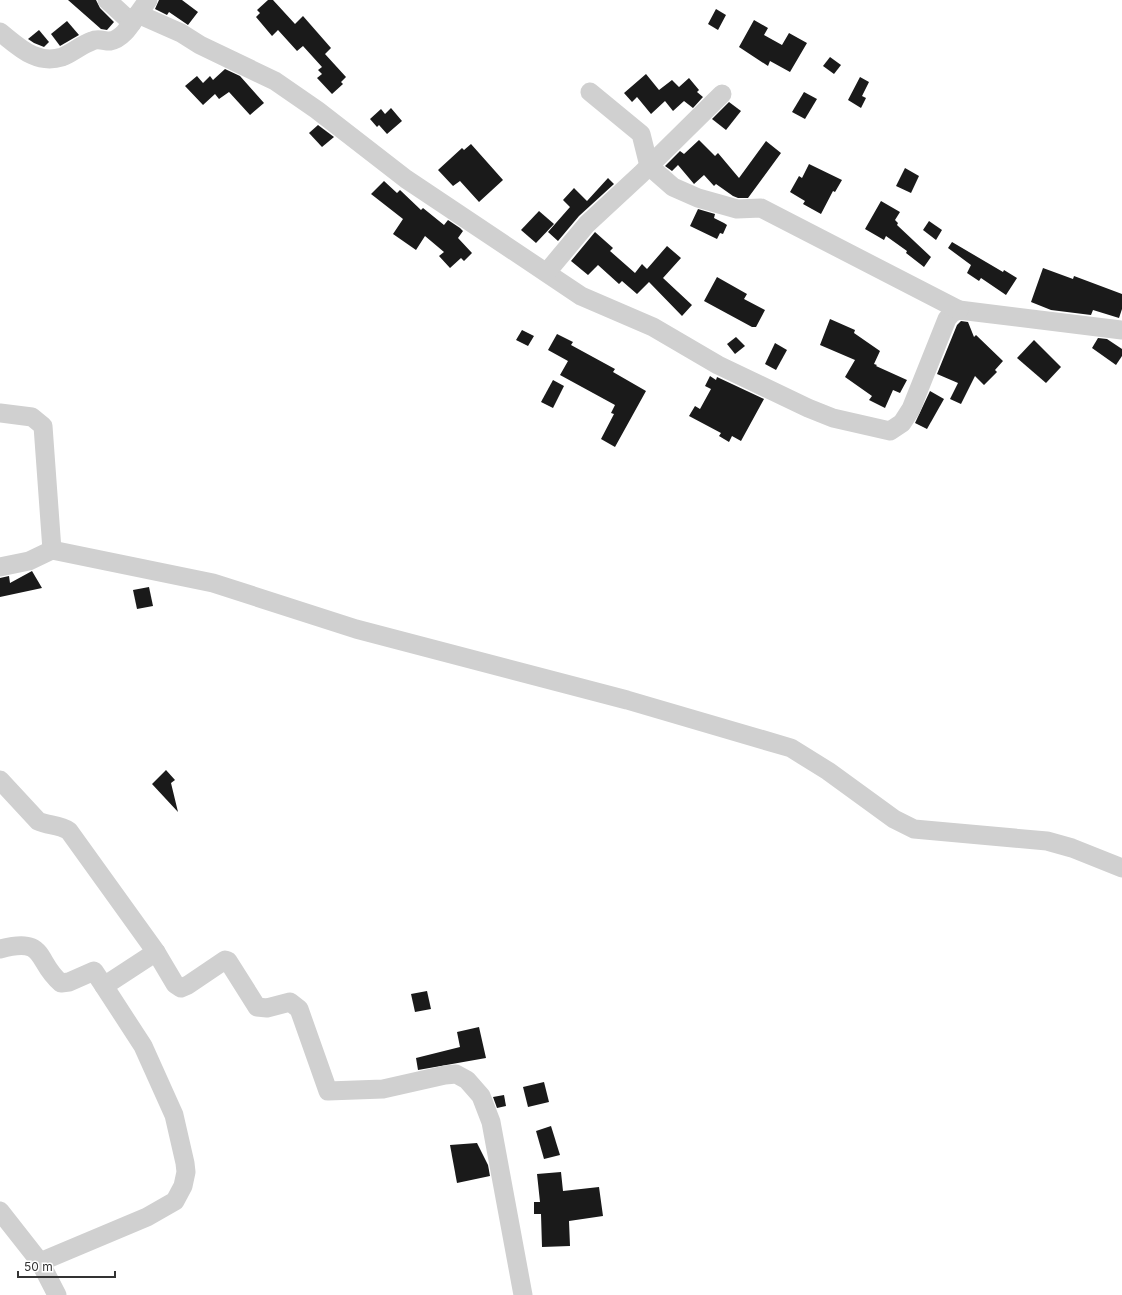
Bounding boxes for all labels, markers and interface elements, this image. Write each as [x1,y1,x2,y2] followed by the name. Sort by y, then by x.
[18,1253,115,1279] scale bar
[24,1259,53,1274] text: 50 m

